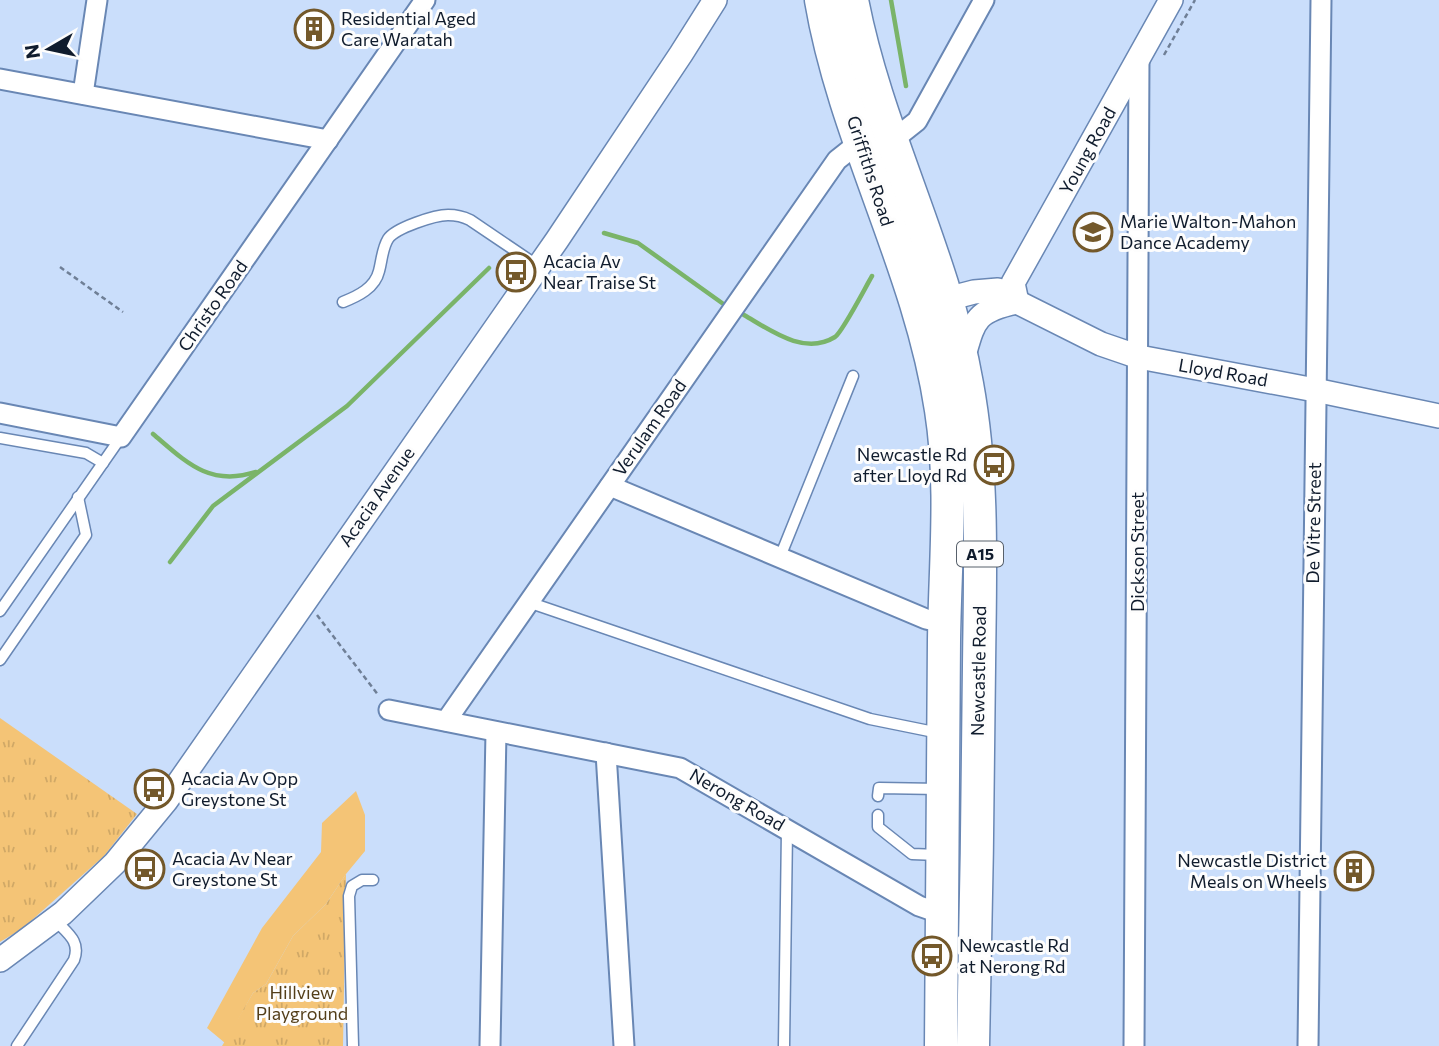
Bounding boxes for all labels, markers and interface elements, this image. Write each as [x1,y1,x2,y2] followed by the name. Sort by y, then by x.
[341,7,476,50] place label: Residential Aged Care Waratah
[293,8,335,50] building icon: Residential Aged Care Waratah
[14,14,84,84] north arrow
[19,43,44,61] text: N
[1054,103,1120,198] street label: Young Road
[843,113,899,229] street label: Griffiths Road
[1120,210,1296,253] place label: Marie Walton-Mahon Dance Academy
[1072,211,1114,253] school or university icon: Marie Walton-Mahon Dance Academy
[543,250,656,293] place label: Acacia Av Near Traise St
[495,251,537,293] bus stop icon: Acacia Av Near Traise St
[173,256,252,355] street label: Christo Road
[1177,353,1270,391] street label: Lloyd Road
[608,375,691,480] street label: Verulam Road
[334,442,419,551] street label: Acacia Avenue
[853,443,967,486] place label: Newcastle Rd after Lloyd Rd
[973,444,1015,486] bus stop icon: Newcastle Rd after Lloyd Rd
[1301,462,1325,584] street label: De Vitre Street
[1126,492,1148,612] street label: Dickson Street
[957,541,1003,566] road number: A15
[966,606,990,736] street label: Newcastle Road
[686,763,789,835] street label: Nerong Road
[181,767,298,810] place label: Acacia Av Opp Greystone St
[133,768,175,810] bus stop icon: Acacia Av Opp Greystone St
[172,847,293,890] place label: Acacia Av Near Greystone St
[124,848,166,890] bus stop icon: Acacia Av Near Greystone St
[1177,849,1327,892] place label: Newcastle District Meals on Wheels
[1333,850,1375,892] building icon: Newcastle District Meals on Wheels
[959,934,1069,977] place label: Newcastle Rd at Nerong Rd
[911,935,953,977] bus stop icon: Newcastle Rd at Nerong Rd
[256,981,348,1024] park label: Hillview Playground

